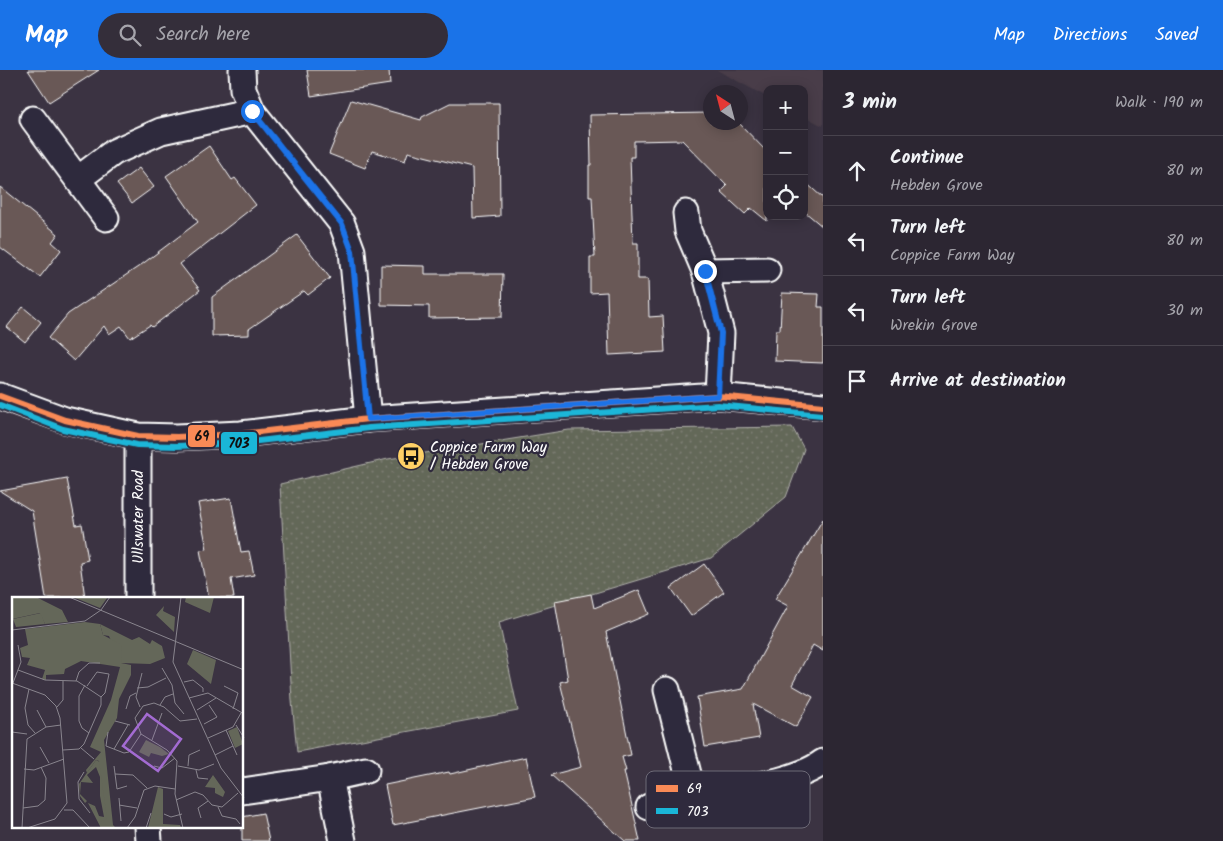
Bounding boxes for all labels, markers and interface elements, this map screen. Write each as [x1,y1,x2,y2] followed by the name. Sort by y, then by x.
[98,13,448,58] search box
[25,16,68,55] text: Map
[156,20,250,50] text: Search here
[116,21,144,49] icon: search
[993,21,1025,50] text: Map
[1053,21,1127,50] text: Directions
[1155,21,1198,50] text: Saved
[703,85,748,130] north arrow
[763,85,808,220] map controls
[763,85,808,130] button: +
[843,86,897,119] text: 3 min
[1115,90,1203,115] text: Walk · 190 m
[241,100,264,123] route start
[763,130,808,175] button: −
[890,143,963,173] text: Continue
[843,157,871,185] icon: ahead
[1166,158,1203,183] text: 80 m
[890,173,983,198] text: Hebden Grove
[763,175,808,220] button: locate
[890,213,965,243] text: Turn left
[843,227,871,255] icon: left
[1166,228,1203,253] text: 80 m
[890,243,1015,268] text: Coppice Farm Way
[694,260,717,283] route end
[890,283,965,313] text: Turn left
[843,297,871,325] icon: left
[1167,298,1203,323] text: 30 m
[890,313,978,338] text: Wrekin Grove
[890,366,1066,396] text: Arrive at destination
[843,367,871,395] icon: arrive
[187,424,216,448] line badge: 69
[195,426,209,448] text: 69
[220,431,258,455] line badge: 703
[228,433,250,455] text: 703
[430,436,548,477] place label: Coppice Farm Way / Hebden Grove
[396,441,426,471] bus stop icon: Coppice Farm Way / Hebden Grove
[127,470,151,564] street label: Ullswater Road
[12,597,244,828] inset map
[646,771,810,828] legend
[687,778,702,800] text: 69
[687,801,708,823] text: 703

